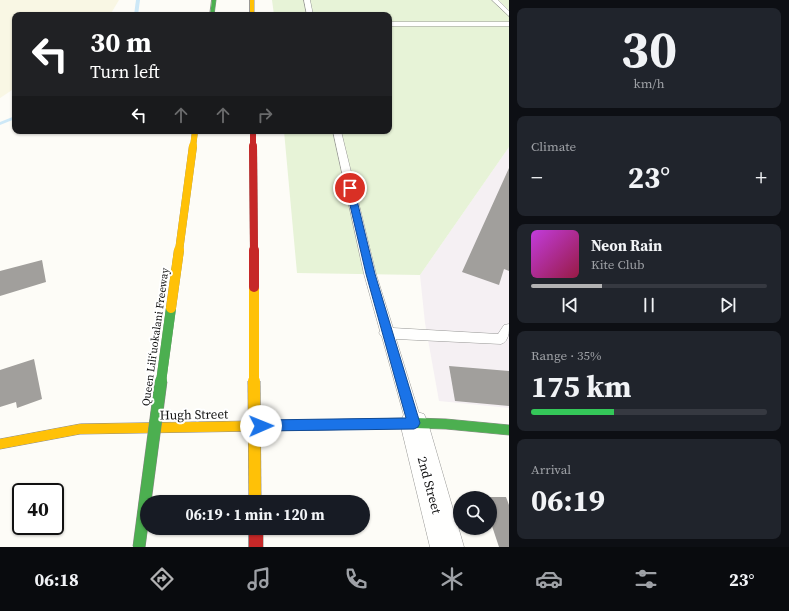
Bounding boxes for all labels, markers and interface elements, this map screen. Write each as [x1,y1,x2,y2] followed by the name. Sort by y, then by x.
[621,13,677,84] text: 30
[90,23,152,61] text: 30 m
[24,28,76,80] icon: left
[90,59,160,84] text: Turn left
[634,75,664,92] text: km/h
[128,104,150,126] icon: left
[170,104,192,126] icon: ahead
[212,104,234,126] icon: ahead
[254,104,276,126] icon: right
[531,138,576,155] text: Climate
[628,157,670,198] text: 23°
[531,162,543,192] text: −
[755,162,767,192] text: +
[333,171,367,205] pin
[339,177,361,199] icon: arrive
[591,235,662,256] text: Neon Rain
[591,256,644,273] text: Kite Club
[138,267,173,407] street label: Queen Liliʻuokalani Freeway
[559,294,581,316] icon: previous
[638,294,660,316] icon: pause
[717,294,739,316] icon: next
[531,347,602,364] text: Range · 35%
[531,366,631,407] text: 175 km
[160,405,229,424] street label: Hugh Street
[240,405,282,447] position arrow
[414,455,445,516] street label: 2nd Street
[531,461,571,478] text: Arrival
[531,480,605,521] text: 06:19
[12,483,64,535] speed limit sign: 40
[453,491,497,535] map controls
[453,491,497,535] button: search
[186,504,325,525] text: 06:19 · 1 min · 120 m
[148,565,176,593] icon: directions
[245,565,273,593] icon: music
[342,565,370,593] icon: phone
[438,565,466,593] icon: climate
[535,565,563,593] icon: car
[632,565,660,593] icon: filters
[34,567,79,592] text: 06:18
[729,567,755,592] text: 23°

